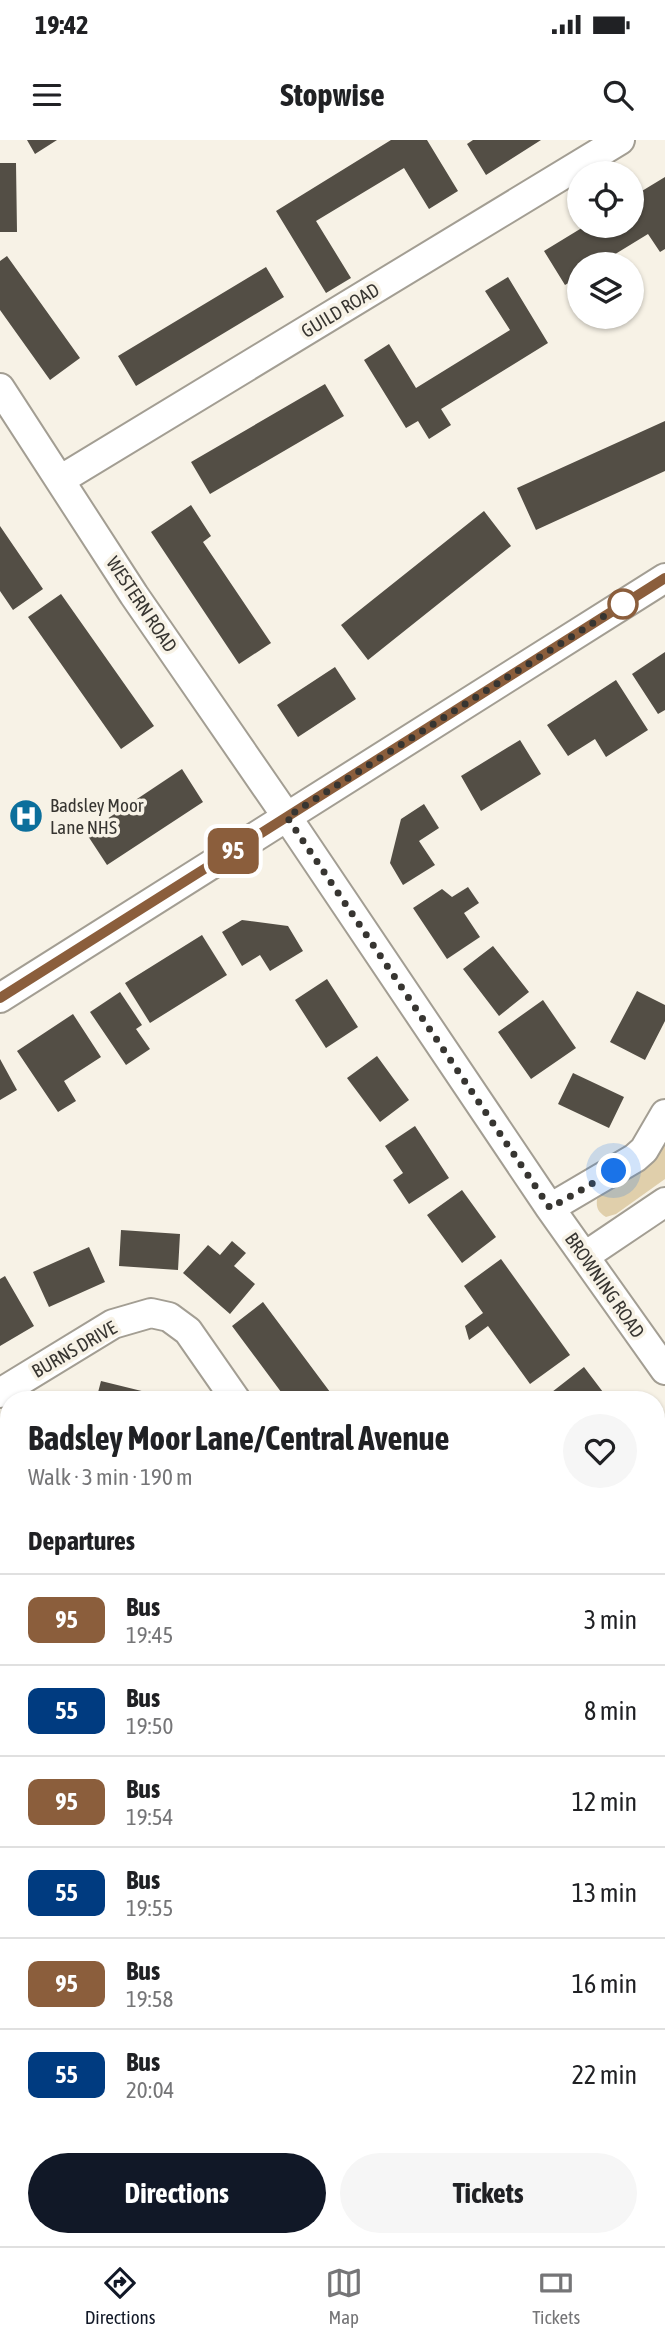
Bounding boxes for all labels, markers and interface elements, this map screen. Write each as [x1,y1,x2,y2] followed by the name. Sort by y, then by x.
[35,10,89,40] text: 19:42
[28,76,66,114] icon: menu
[280,76,385,113] text: Stopwise
[599,76,637,114] icon: search
[567,161,644,329] map controls
[567,161,644,238] button: locate
[567,252,644,329] button: layers
[297,278,383,342] street label: GUILD ROAD
[102,552,182,656] street label: WESTERN ROAD
[608,589,638,619] unlabelled marker
[50,794,144,838] place label: Badsley Moor Lane NHS
[7,797,45,835] hospital icon: Badsley Moor Lane NHS
[202,828,264,874] line badge: 95
[222,837,244,864] text: 95
[596,1153,631,1188] your location
[561,1228,649,1342] street label: BROWNING ROAD
[28,1316,120,1382] street label: BURNS DRIVE
[563,1414,637,1488] button: heart
[28,1419,449,1457] text: Badsley Moor Lane/Central Avenue
[28,1464,192,1490] text: Walk · 3 min · 190 m
[28,1526,135,1556] text: Departures
[126,1592,160,1622] text: Bus
[584,1605,637,1635] text: 3 min
[55,1606,78,1633] text: 95
[126,1622,173,1648] text: 19:45
[126,1683,160,1713] text: Bus
[584,1696,637,1726] text: 8 min
[55,1697,78,1724] text: 55
[126,1713,173,1739] text: 19:50
[126,1774,160,1804] text: Bus
[572,1787,637,1817] text: 12 min
[55,1788,78,1815] text: 95
[126,1804,173,1830] text: 19:54
[126,1865,160,1895] text: Bus
[572,1878,637,1908] text: 13 min
[55,1879,78,1906] text: 55
[126,1895,173,1921] text: 19:55
[126,1956,160,1986] text: Bus
[572,1969,637,1999] text: 16 min
[55,1970,78,1997] text: 95
[126,1986,173,2012] text: 19:58
[126,2047,160,2077] text: Bus
[572,2060,637,2090] text: 22 min
[55,2061,78,2088] text: 55
[126,2077,174,2103] text: 20:04
[28,2153,326,2233] button: Directions
[340,2153,637,2233] button: Tickets
[85,2264,156,2328] tab: Directions
[325,2264,363,2328] tab: Map
[532,2264,580,2328] tab: Tickets

